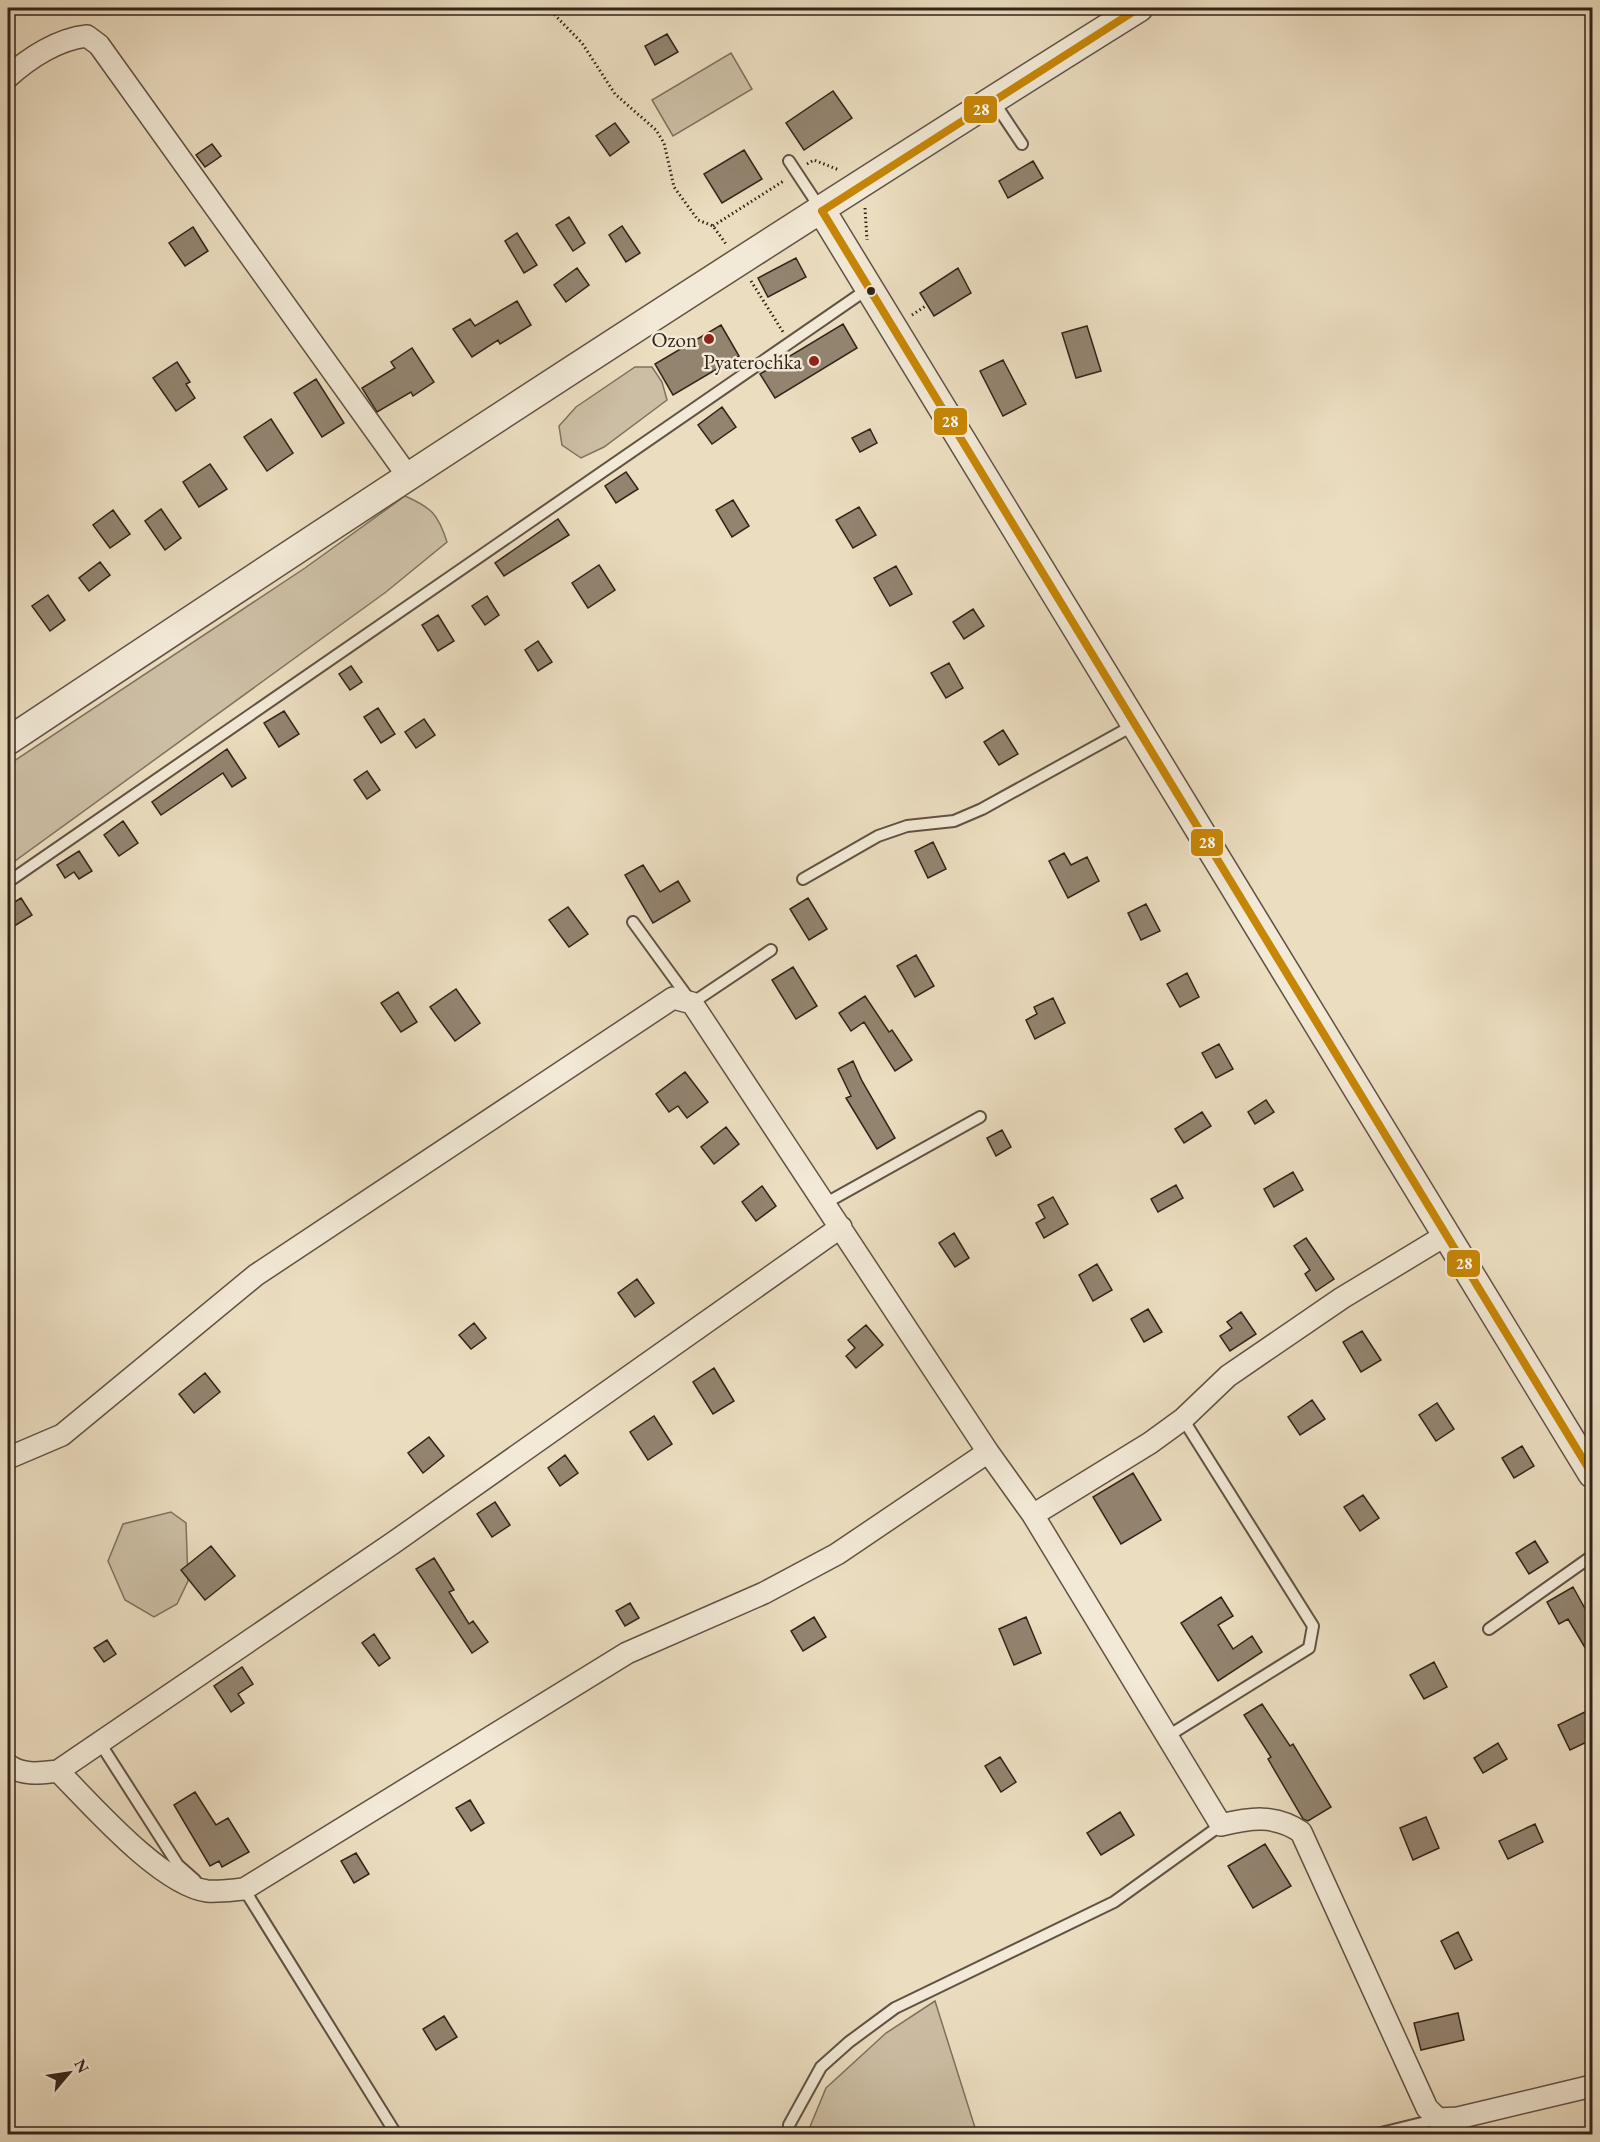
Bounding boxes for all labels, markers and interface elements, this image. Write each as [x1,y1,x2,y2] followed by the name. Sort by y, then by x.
[963,95,998,124] line badge: 28
[973,99,989,120] text: 28
[865,285,877,297] unlabelled marker
[652,326,697,353] place label: Ozon
[702,332,716,346] marker: Ozon
[703,348,803,375] place label: Pyaterochka
[807,354,821,368] marker: Pyaterochka
[933,407,968,436] line badge: 28
[942,411,958,432] text: 28
[1190,828,1224,857] line badge: 28
[1199,832,1215,853] text: 28
[1446,1249,1481,1278] line badge: 28
[1456,1253,1472,1274] text: 28
[39,2043,99,2103] north arrow
[69,2055,94,2077] text: N

